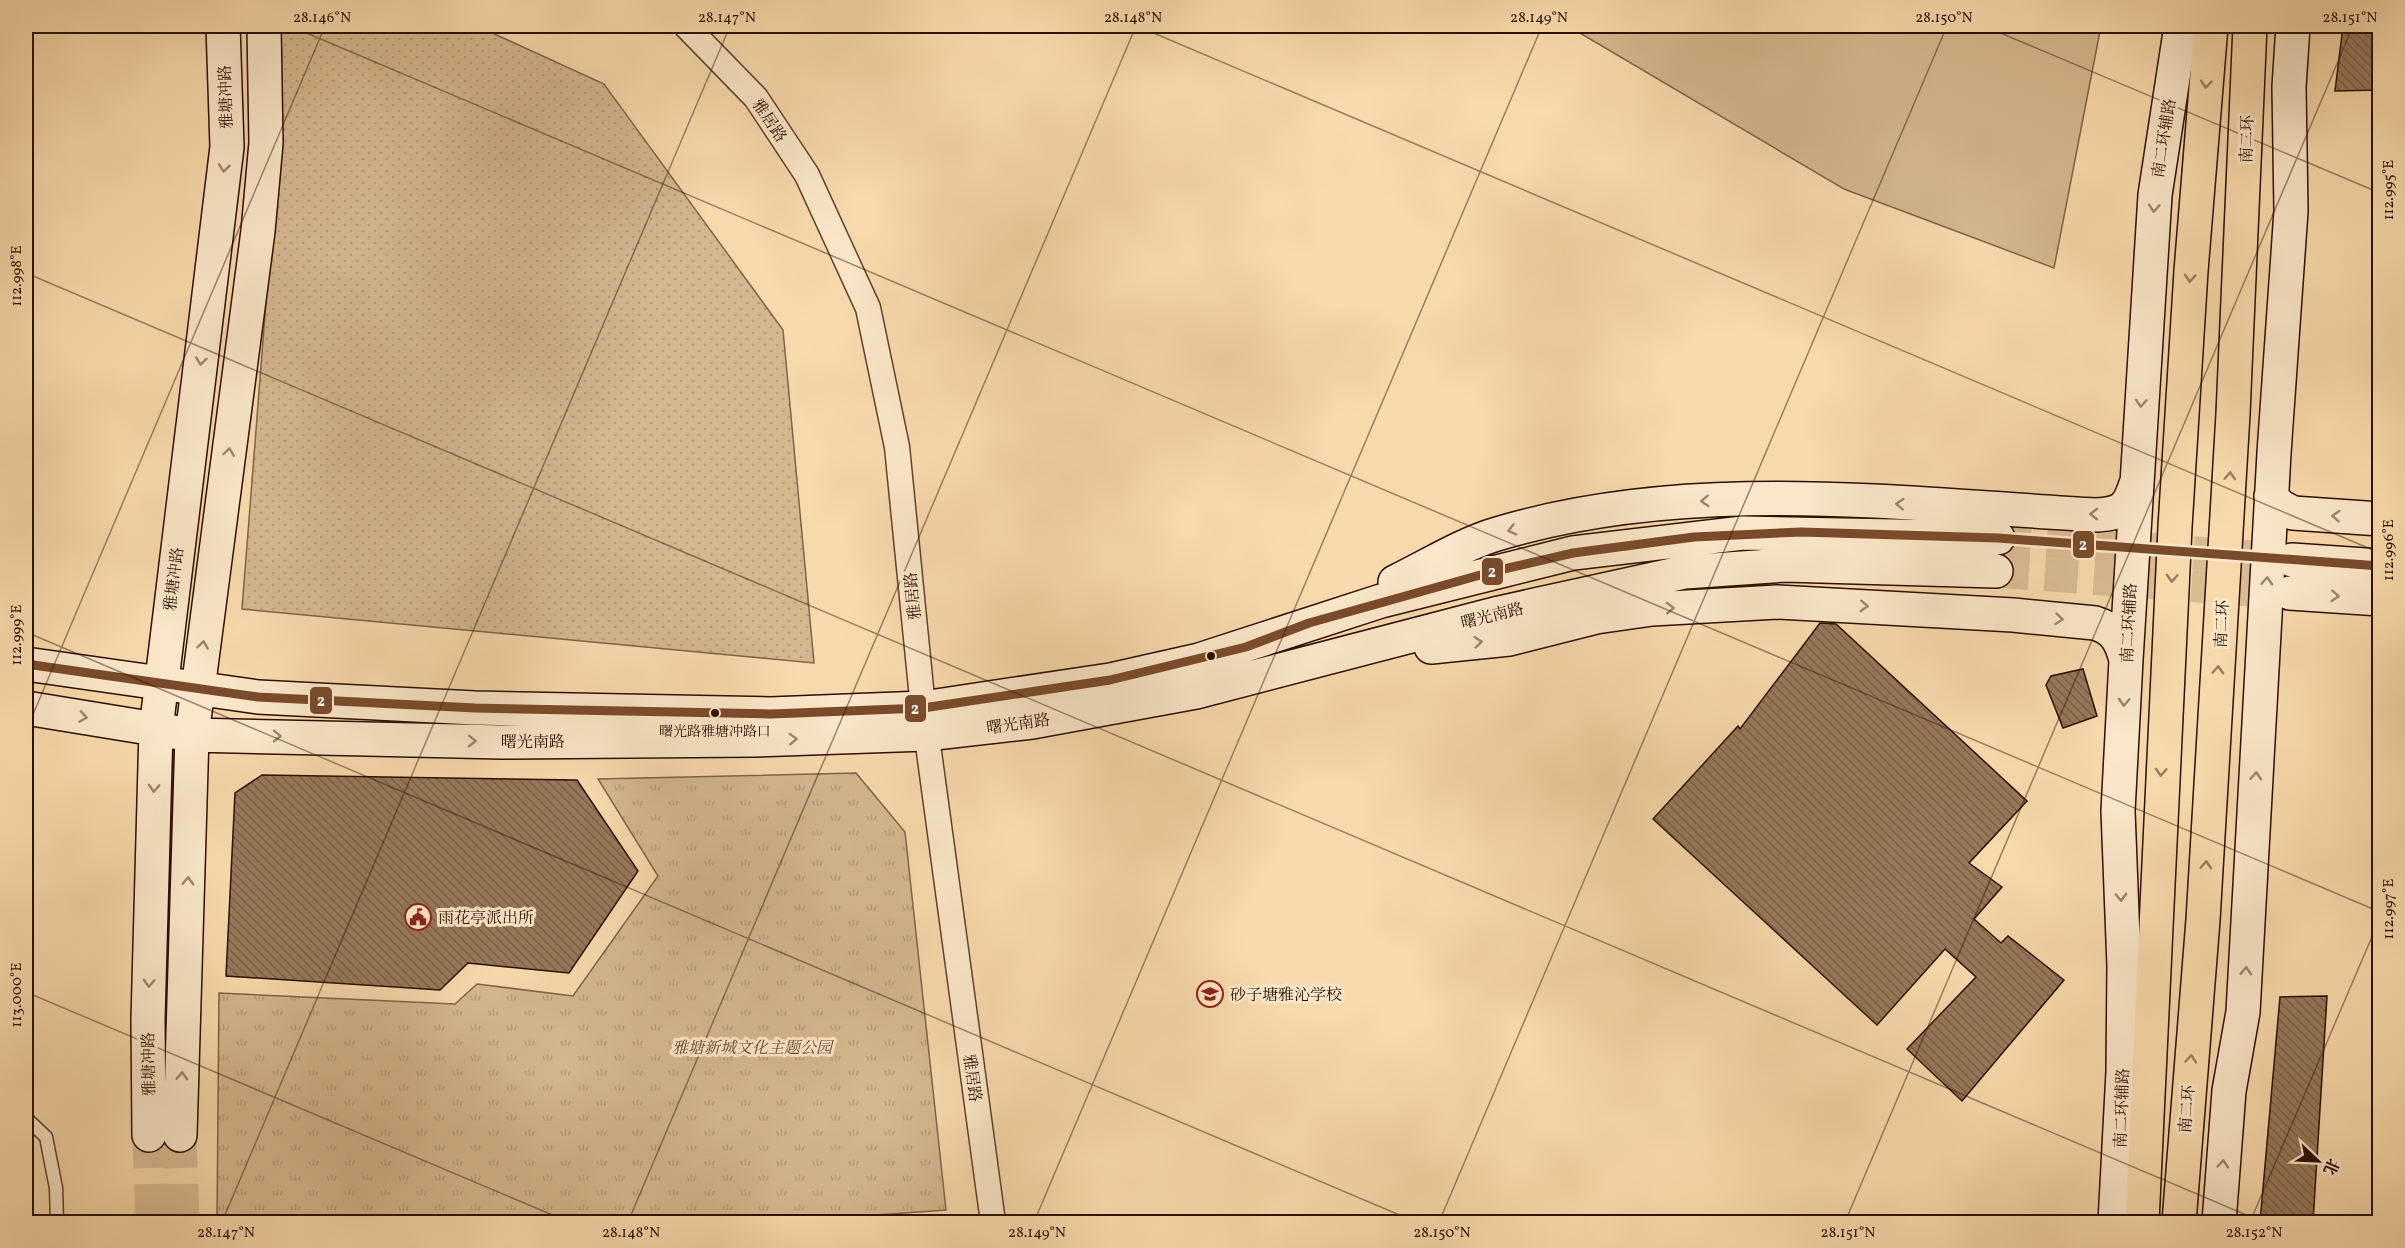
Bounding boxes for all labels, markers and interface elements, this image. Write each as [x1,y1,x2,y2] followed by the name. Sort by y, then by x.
[293,8,351,29] text: 28.146°N
[698,8,756,29] text: 28.147°N
[1104,8,1162,29] text: 28.148°N
[1510,8,1568,29] text: 28.149°N
[1915,8,1973,29] text: 28.150°N
[2323,8,2377,29] text: 28.151°N
[215,65,239,129] street label: 雅塘冲路
[2200,79,2213,88] one-way arrow
[746,95,791,147] street label: 雅居路
[2148,97,2182,180] street label: 南二环辅路
[2236,115,2260,163] street label: 南二环
[2379,160,2400,220] text: 112.995°E
[219,163,231,172] one-way arrow
[2148,204,2161,213] one-way arrow
[7,245,28,307] text: 112.998°E
[2184,274,2197,283] one-way arrow
[195,357,207,366] one-way arrow
[2135,398,2148,407] one-way arrow
[222,447,235,456] one-way arrow
[2223,471,2236,480] one-way arrow
[1700,495,1709,508] one-way arrow
[1895,498,1904,511] one-way arrow
[2090,508,2099,520] one-way arrow
[2332,510,2341,523] one-way arrow
[2379,519,2400,581] text: 112.996°E
[1507,522,1517,535] one-way arrow
[2072,530,2095,559] line badge: 2
[2079,535,2087,557] text: 2
[160,546,190,612] street label: 雅塘冲路
[1481,557,1504,586] line badge: 2
[1488,562,1496,584] text: 2
[901,571,927,621] street label: 雅居路
[2165,573,2178,582] one-way arrow
[2260,577,2273,586] one-way arrow
[2117,583,2143,664] street label: 南二环辅路
[2330,589,2339,602] one-way arrow
[1459,599,1526,635] street label: 曙光南路
[1860,600,1869,613] one-way arrow
[2211,600,2235,649] street label: 南二环
[1665,601,1674,614] one-way arrow
[7,604,28,666] text: 112.999°E
[2055,612,2064,625] one-way arrow
[1474,636,1483,649] one-way arrow
[197,641,209,650] one-way arrow
[1205,650,1217,662] unlabelled marker
[2211,666,2224,675] one-way arrow
[309,686,333,715] line badge: 2
[317,691,325,713] text: 2
[904,694,927,723] line badge: 2
[2117,698,2130,707] one-way arrow
[911,699,919,721] text: 2
[709,707,721,719] marker: 曙光路雅塘冲路口
[985,710,1052,740] street label: 曙光南路
[79,711,88,723] one-way arrow
[659,723,771,742] place label: 曙光路雅塘冲路口
[272,730,281,743] one-way arrow
[501,732,565,754] street label: 曙光南路
[788,733,797,745] one-way arrow
[467,735,476,747] one-way arrow
[2155,768,2168,777] one-way arrow
[2249,771,2262,781] one-way arrow
[148,783,160,792] one-way arrow
[2200,861,2213,870] one-way arrow
[181,877,194,886] one-way arrow
[2379,879,2400,939] text: 112.997°E
[2115,892,2128,901] one-way arrow
[403,902,433,932] public building icon: 雨花亭派出所
[438,908,534,930] place label: 雨花亭派出所
[7,963,28,1027] text: 113.000°E
[2239,966,2252,975] one-way arrow
[142,978,155,987] one-way arrow
[1195,979,1225,1009] school or university icon: 砂子塘雅沁学校
[1230,985,1342,1007] place label: 砂子塘雅沁学校
[138,1032,162,1096] street label: 雅塘冲路
[672,1038,835,1060] park label: 雅塘新城文化主题公园
[957,1053,985,1104] street label: 雅居路
[2184,1055,2197,1064] one-way arrow
[2111,1068,2135,1148] street label: 南二环辅路
[176,1072,188,1081] one-way arrow
[2175,1084,2201,1134] street label: 南二环
[2288,1131,2348,1191] north arrow
[2317,1154,2343,1178] text: 北
[2216,1160,2229,1169] one-way arrow
[197,1223,255,1244] text: 28.147°N
[602,1223,660,1244] text: 28.148°N
[1008,1223,1066,1244] text: 28.149°N
[1413,1223,1471,1244] text: 28.150°N
[1821,1223,1875,1244] text: 28.151°N
[2226,1223,2282,1244] text: 28.152°N

